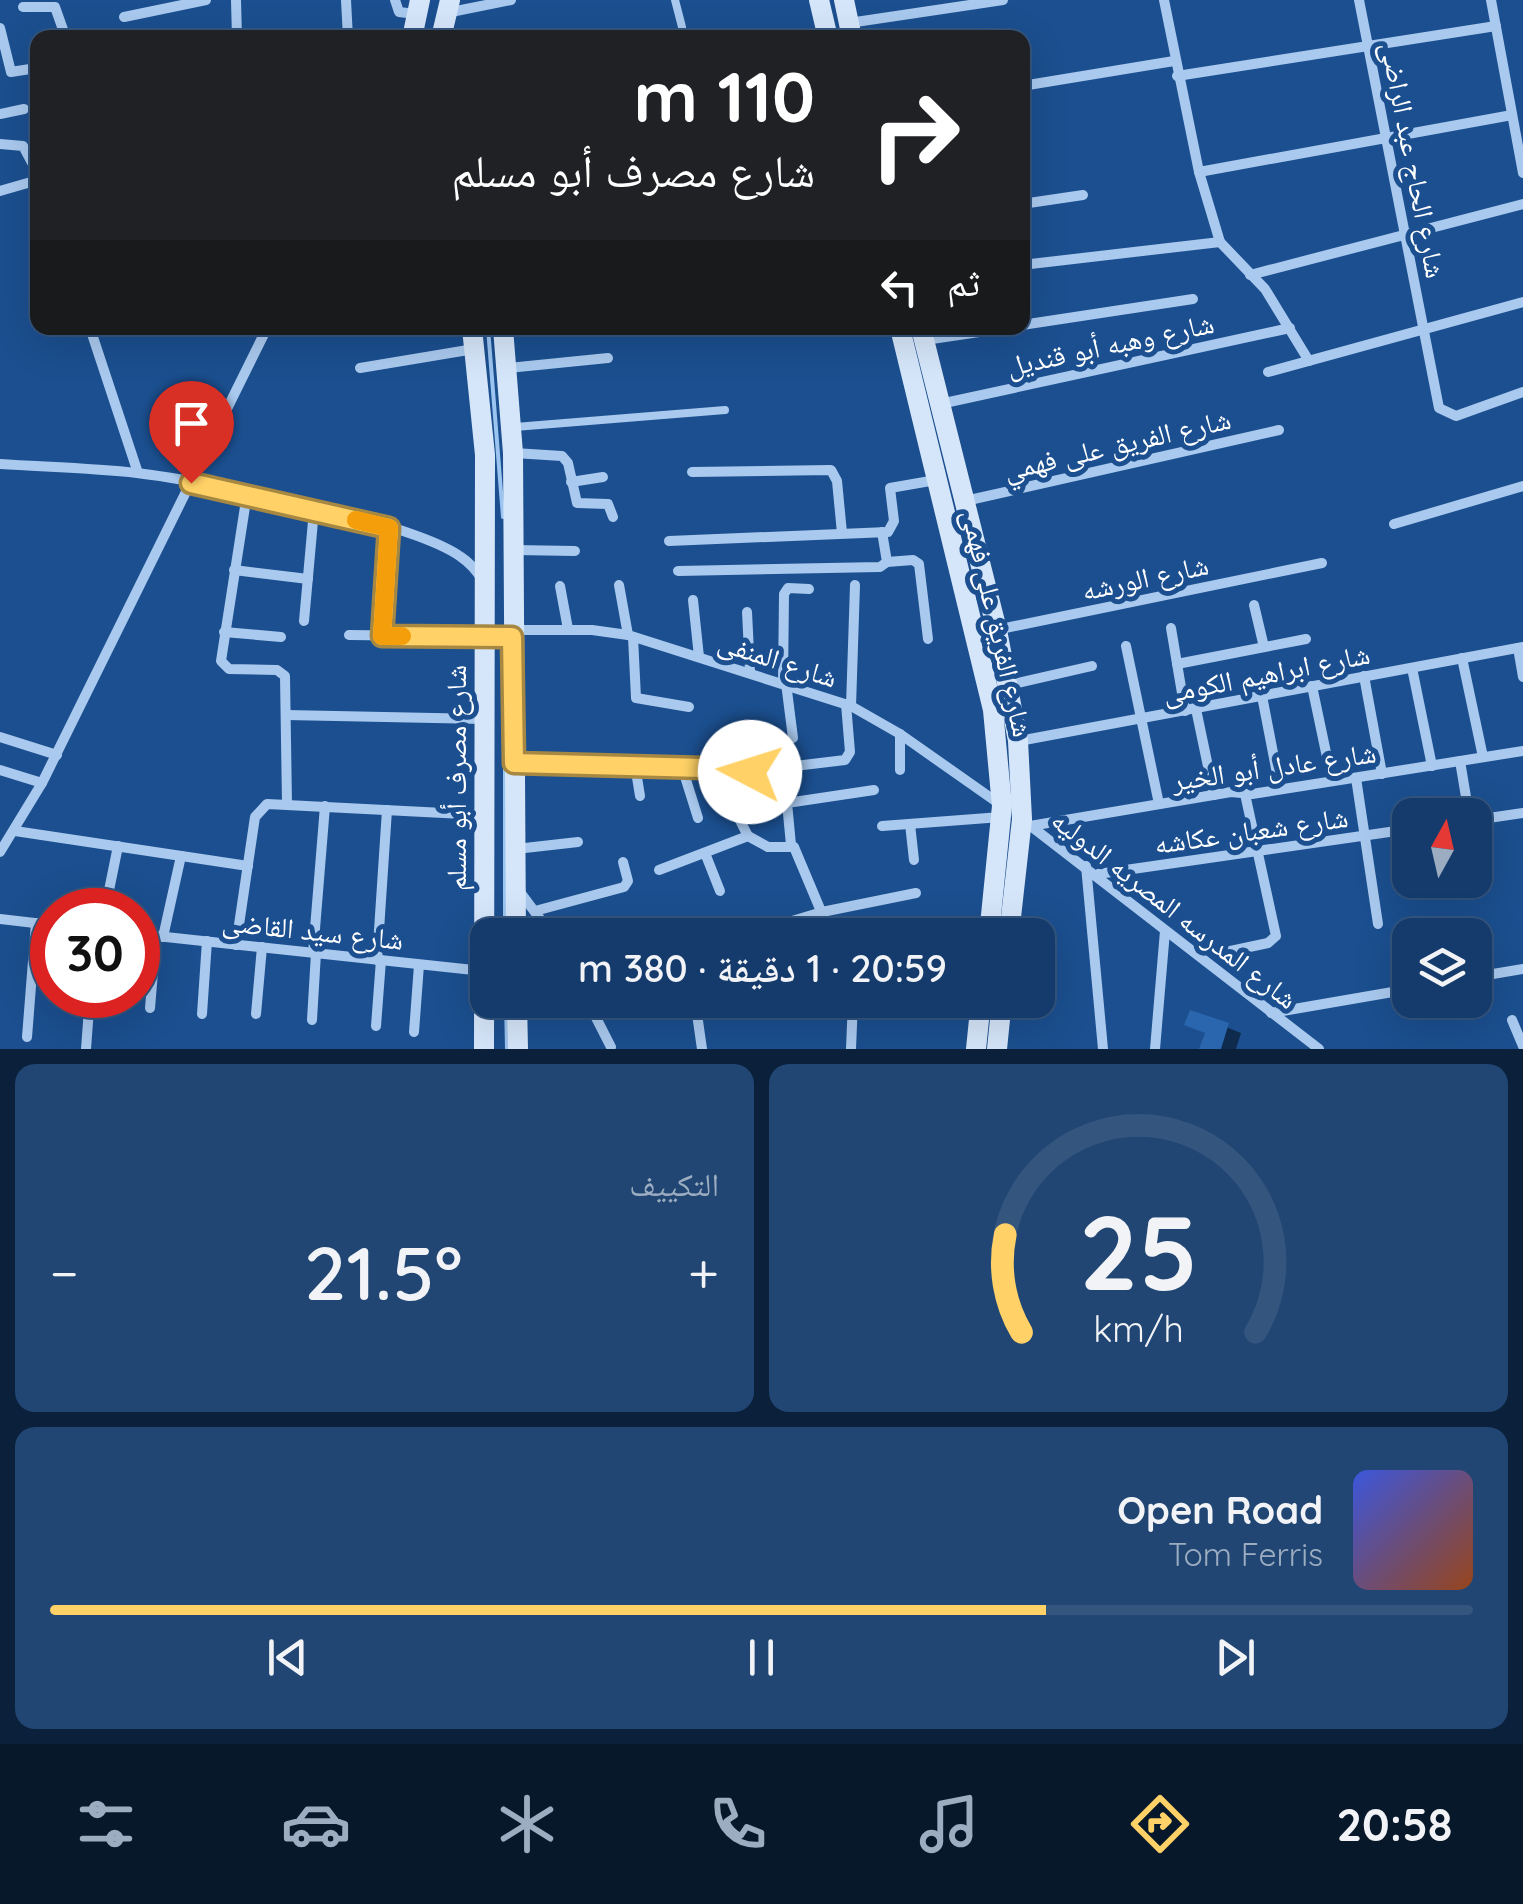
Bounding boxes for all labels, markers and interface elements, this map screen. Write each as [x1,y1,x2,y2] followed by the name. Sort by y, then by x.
[1373,39,1454,281] street label: شارع الحاج عبد الراضى
[633,52,815,140] text: 110 m
[850,70,980,200] icon: right
[451,142,815,198] text: شارع مصرف أبو مسلم
[947,258,980,306] text: ثم
[872,260,927,315] icon: left
[1003,305,1217,384] street label: شارع وهبه أبو قنديل
[149,381,234,484] pin
[164,396,219,451] icon: arrive
[1000,401,1235,493] street label: شارع الفريق على فهمي
[954,506,1041,740] street label: شارع الفريق على فهمى
[1079,547,1212,608] street label: شارع الورشه
[714,623,842,696] street label: شارع المنفى
[1159,636,1373,712] street label: شارع ابراهيم الكومى
[438,665,475,891] street label: شارع مصرف أبو مسلم
[698,720,802,824] position arrow
[1169,734,1378,799] street label: شارع عادل أبو الخير
[1392,798,1492,898] north arrow
[1392,798,1492,1018] map controls
[1152,799,1350,862] street label: شارع شعبان عكاشه
[1044,802,1305,1017] street label: شارع المدرسه المصريه الدوليه
[30,888,160,1018] speed limit sign: 30
[221,903,405,958] street label: شارع سيد القاضى
[1392,918,1492,1018] button: layers
[578,944,947,992] text: 20:59 · 1 دقيقة · 380 m
[629,1164,719,1204] text: التكييف
[1079,1186,1198,1316] text: 25
[304,1225,462,1319] text: 21.5°
[50,1238,79,1307] text: −
[688,1238,719,1307] text: +
[1093,1306,1184,1351] text: km/h
[1117,1486,1323,1534] text: Open Road
[1168,1534,1323,1574] text: Tom Ferris
[260,1630,315,1685] icon: previous
[734,1630,789,1685] icon: pause
[1208,1630,1263,1685] icon: next
[71,1789,141,1859] icon: filters
[281,1789,351,1859] icon: car
[492,1789,562,1859] icon: climate
[703,1789,773,1859] icon: phone
[914,1789,984,1859] icon: music
[1125,1789,1195,1859] icon: directions
[1336,1796,1453,1852] text: 20:58

